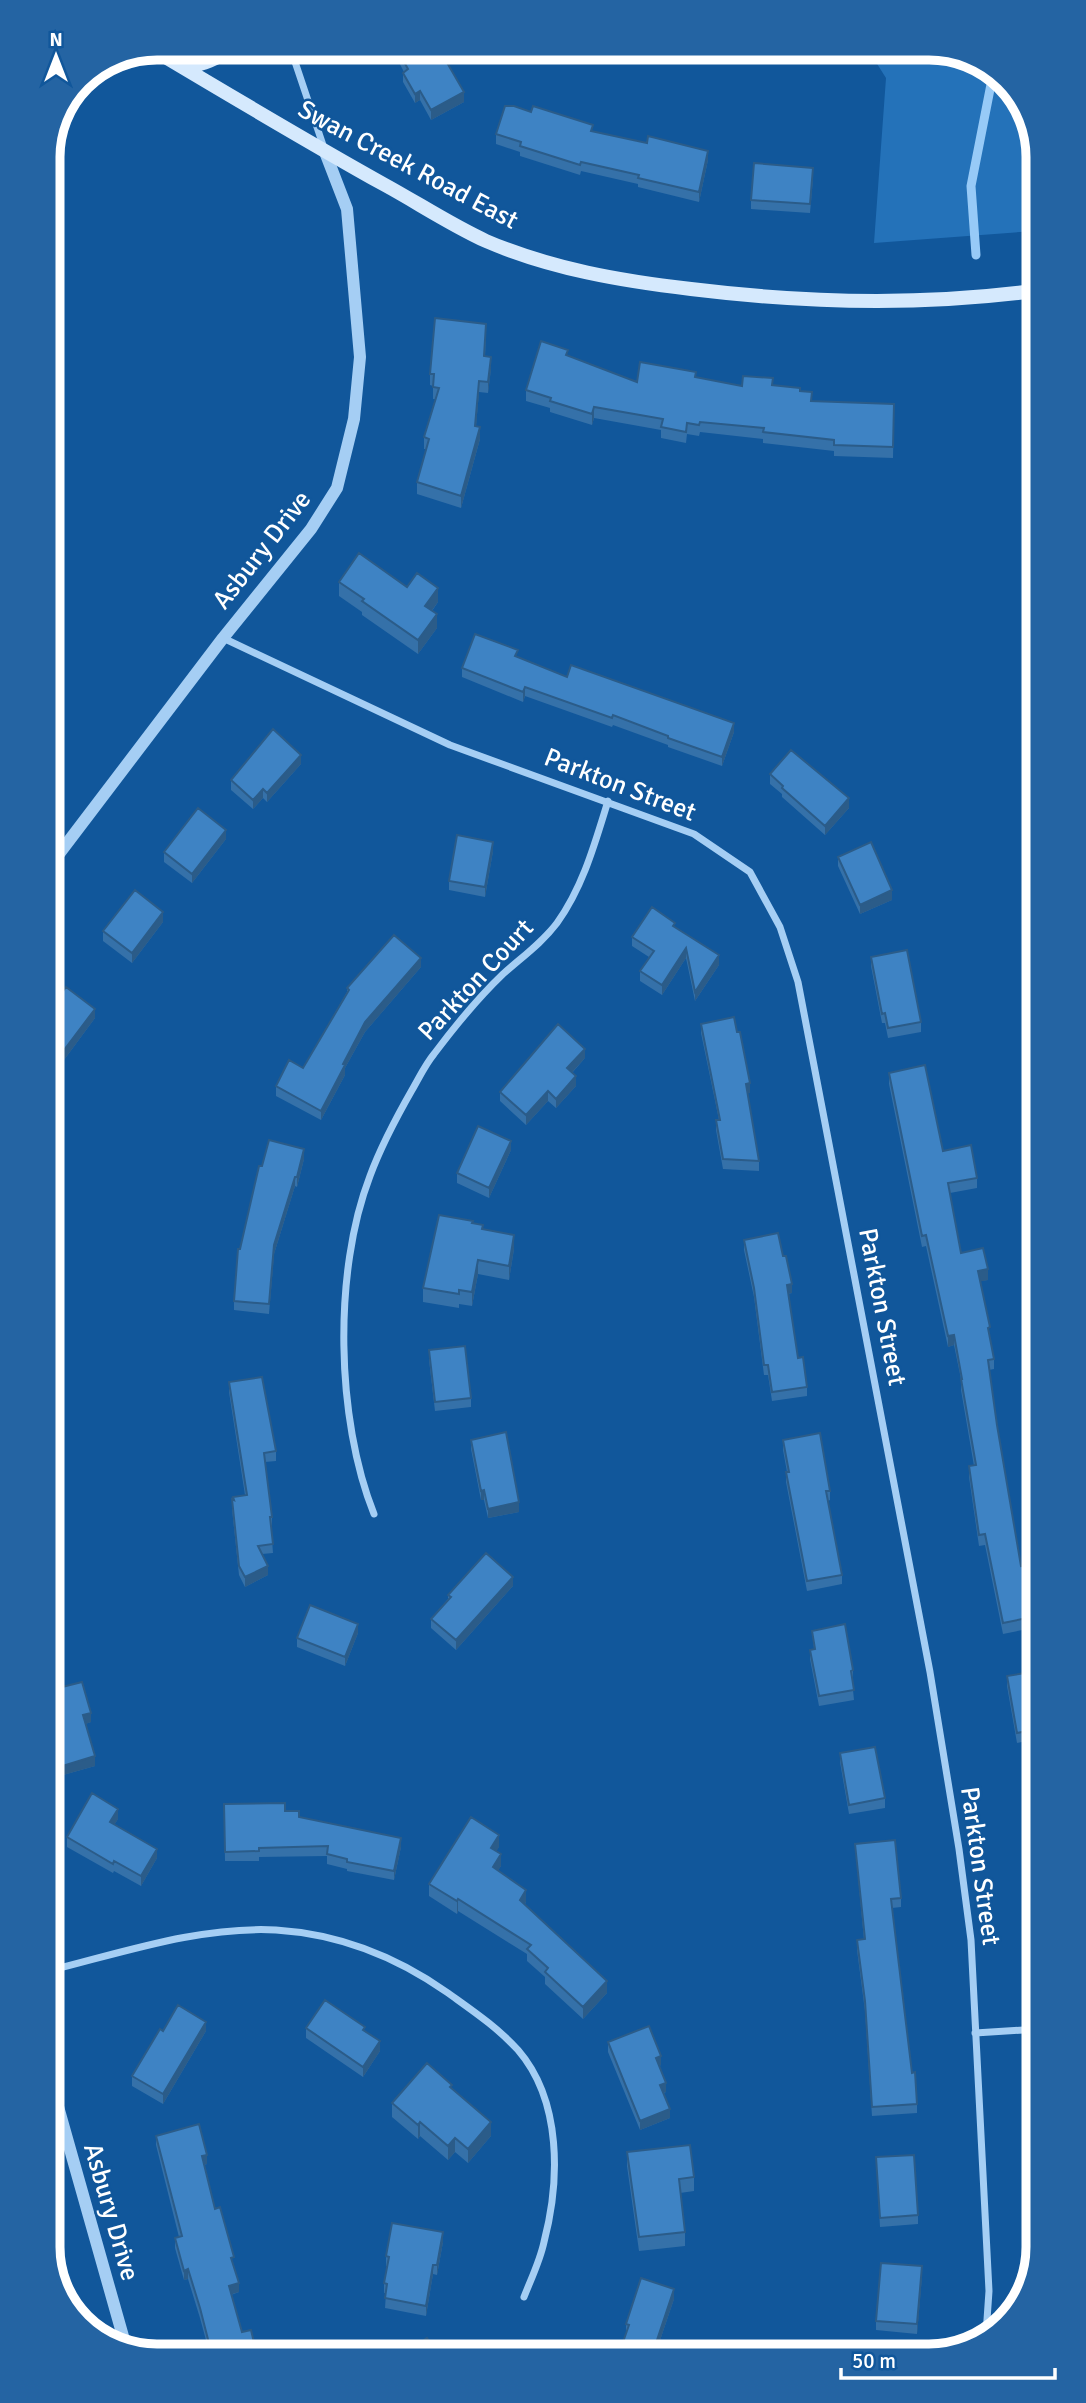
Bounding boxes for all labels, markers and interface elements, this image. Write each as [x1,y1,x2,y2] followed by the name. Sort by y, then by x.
[21,21,91,91] north arrow
[49,28,63,52] text: N
[292,93,524,237] street label: Swan Creek Road East
[206,484,318,616] street label: Asbury Drive
[540,741,700,829] street label: Parkton Street
[412,913,540,1047] street label: Parkton Court
[851,1225,913,1389] street label: Parkton Street
[953,1785,1007,1947] street label: Parkton Street
[76,2140,146,2284] street label: Asbury Drive
[841,2336,1054,2380] scale bar
[852,2348,896,2374] text: 50 m

